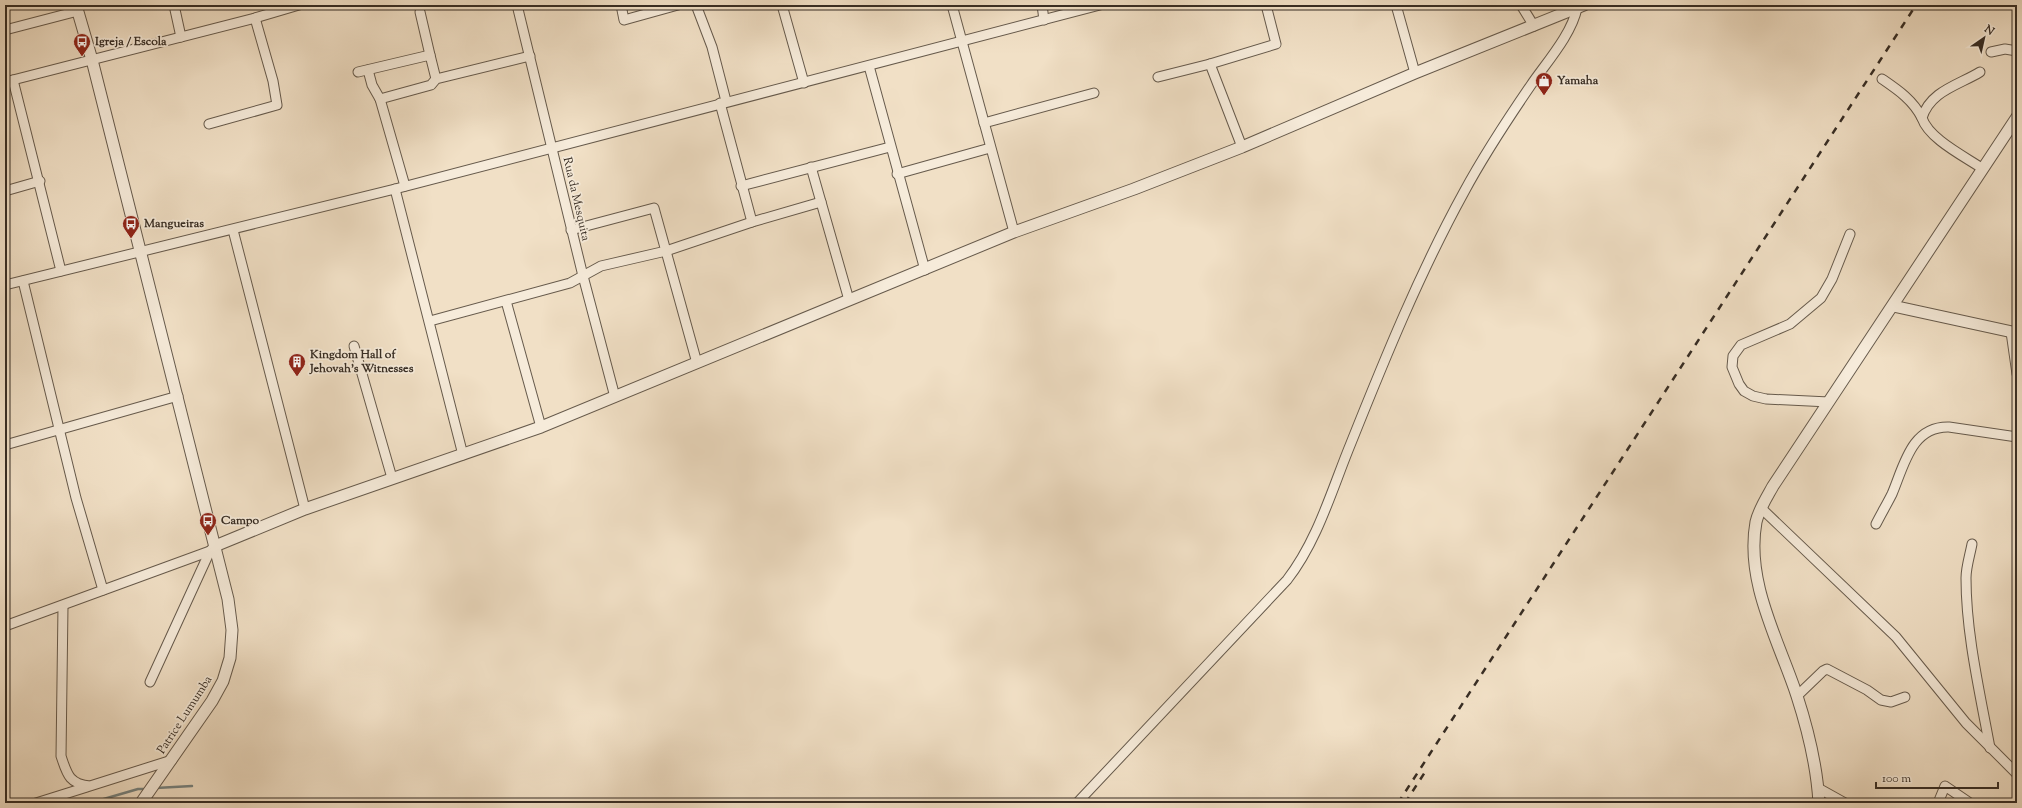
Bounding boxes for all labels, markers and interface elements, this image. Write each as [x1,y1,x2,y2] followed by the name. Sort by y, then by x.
[1964,18,2004,58] north arrow
[1980,21,1997,40] text: N
[72,32,92,57] bus stop icon: Igreja / Escola
[94,33,167,51] place label: Igreja / Escola
[1534,71,1554,96] shop icon: Yamaha
[1556,72,1599,90] place label: Yamaha
[558,155,595,243] street label: Rua da Mesquita
[121,214,141,239] bus stop icon: Mangueiras
[143,215,204,233] place label: Mangueiras
[309,346,414,378] place label: Kingdom Hall of Jehovah's Witnesses
[287,352,307,377] building icon: Kingdom Hall of Jehovah's Witnesses
[198,511,218,536] bus stop icon: Campo
[221,512,260,530] place label: Campo
[153,672,217,758] street label: Patrice Lumumba
[1876,764,1998,790] scale bar
[1882,770,1911,788] text: 100 m

